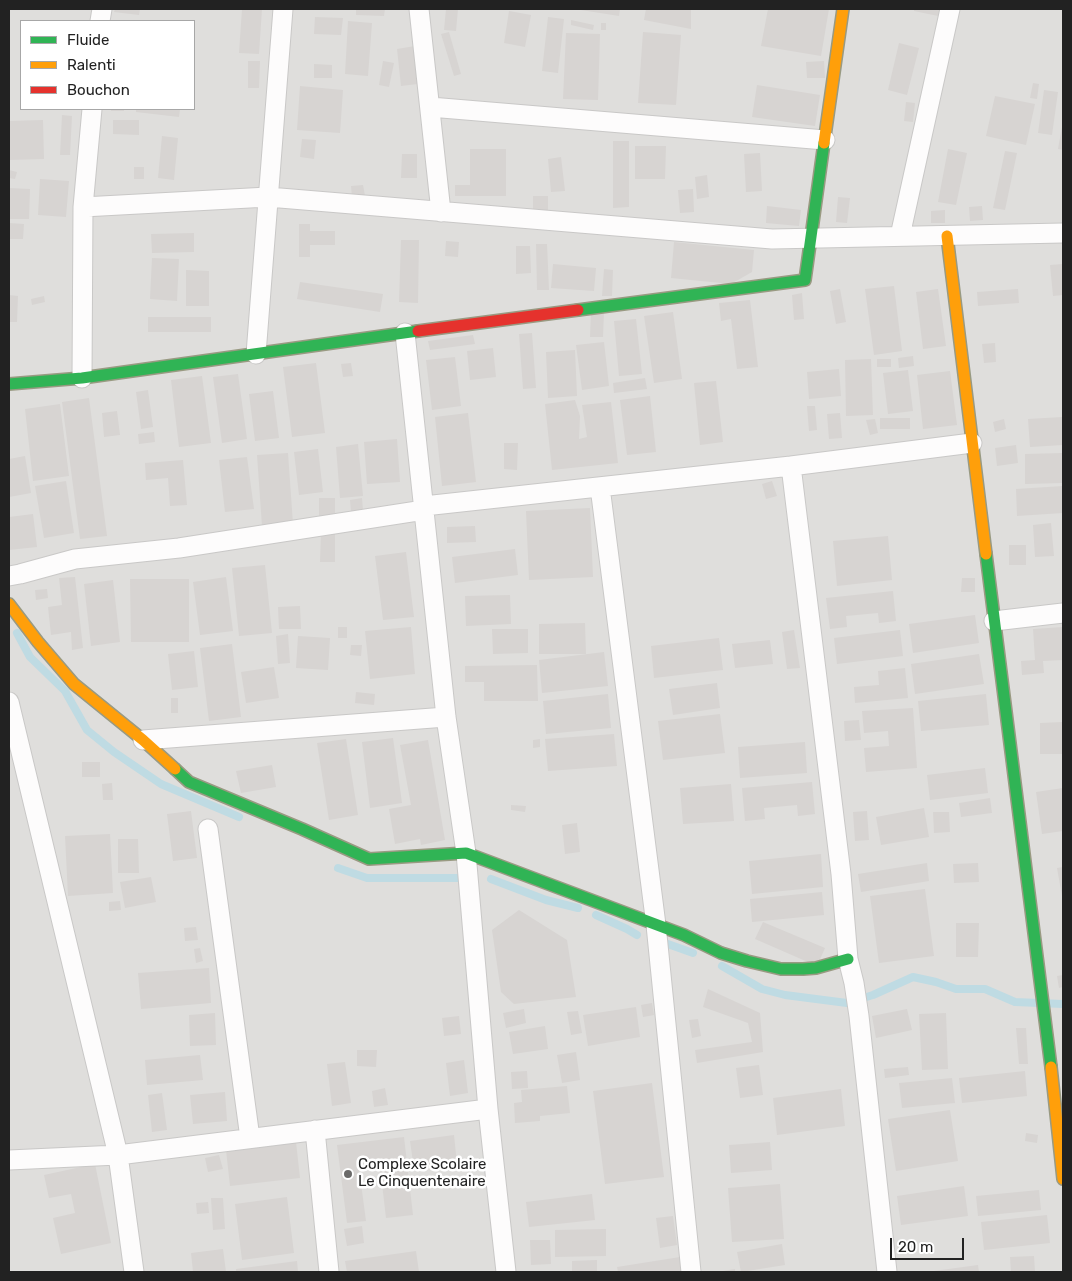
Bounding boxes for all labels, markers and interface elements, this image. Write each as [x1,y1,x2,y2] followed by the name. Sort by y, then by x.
[20,20,195,110] legend
[67,31,109,49] text: Fluide
[67,56,116,74] text: Ralenti
[67,81,130,99] text: Bouchon
[358,1156,486,1191] place label: Complexe Scolaire Le Cinquentenaire
[342,1168,354,1180] marker: Complexe Scolaire Le Cinquentenaire
[892,1228,966,1260] scale bar
[898,1238,933,1256] text: 20 m

